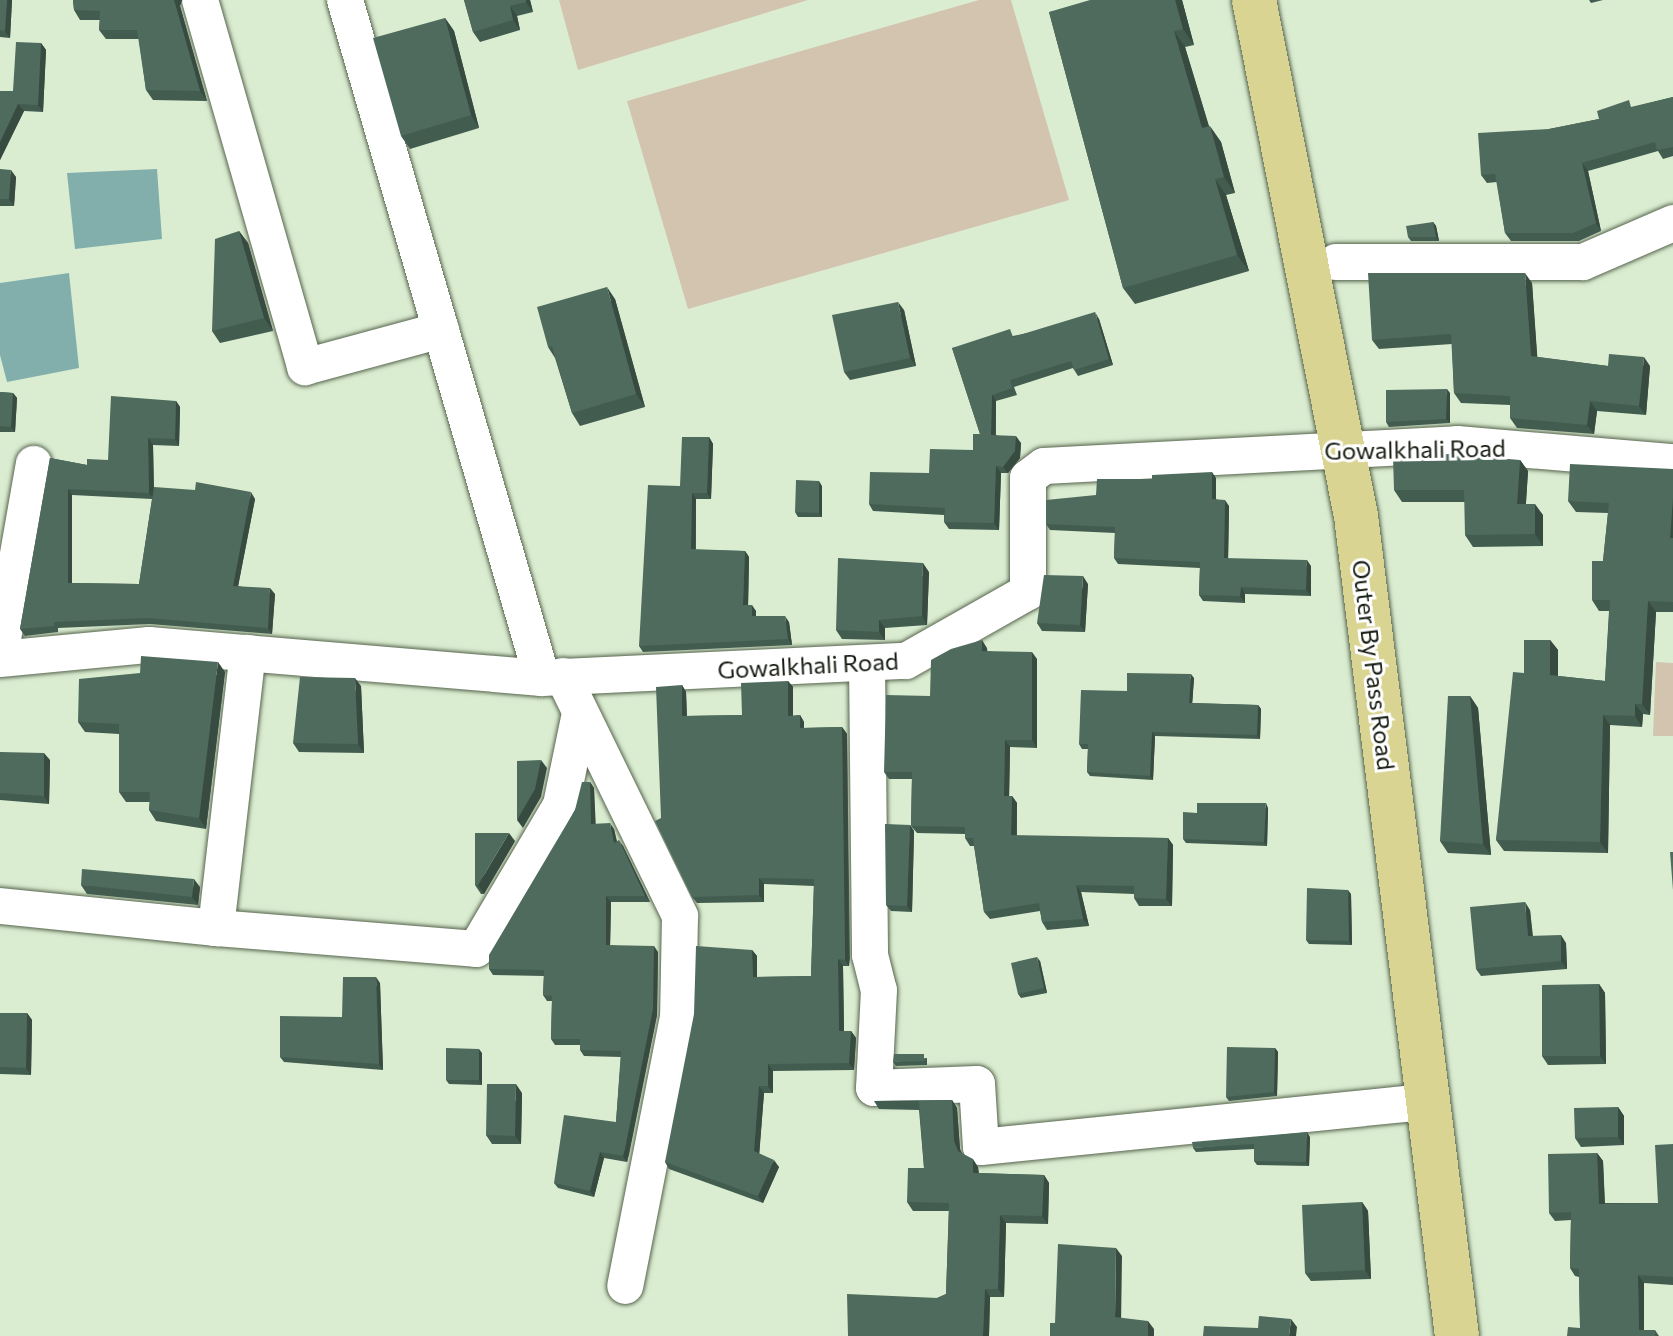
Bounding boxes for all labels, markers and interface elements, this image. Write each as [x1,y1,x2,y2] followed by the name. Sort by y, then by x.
[1324,433,1506,465] street label: Gowalkhali Road
[1347,558,1401,772] street label: Outer By Pass Road
[717,646,899,684] street label: Gowalkhali Road

